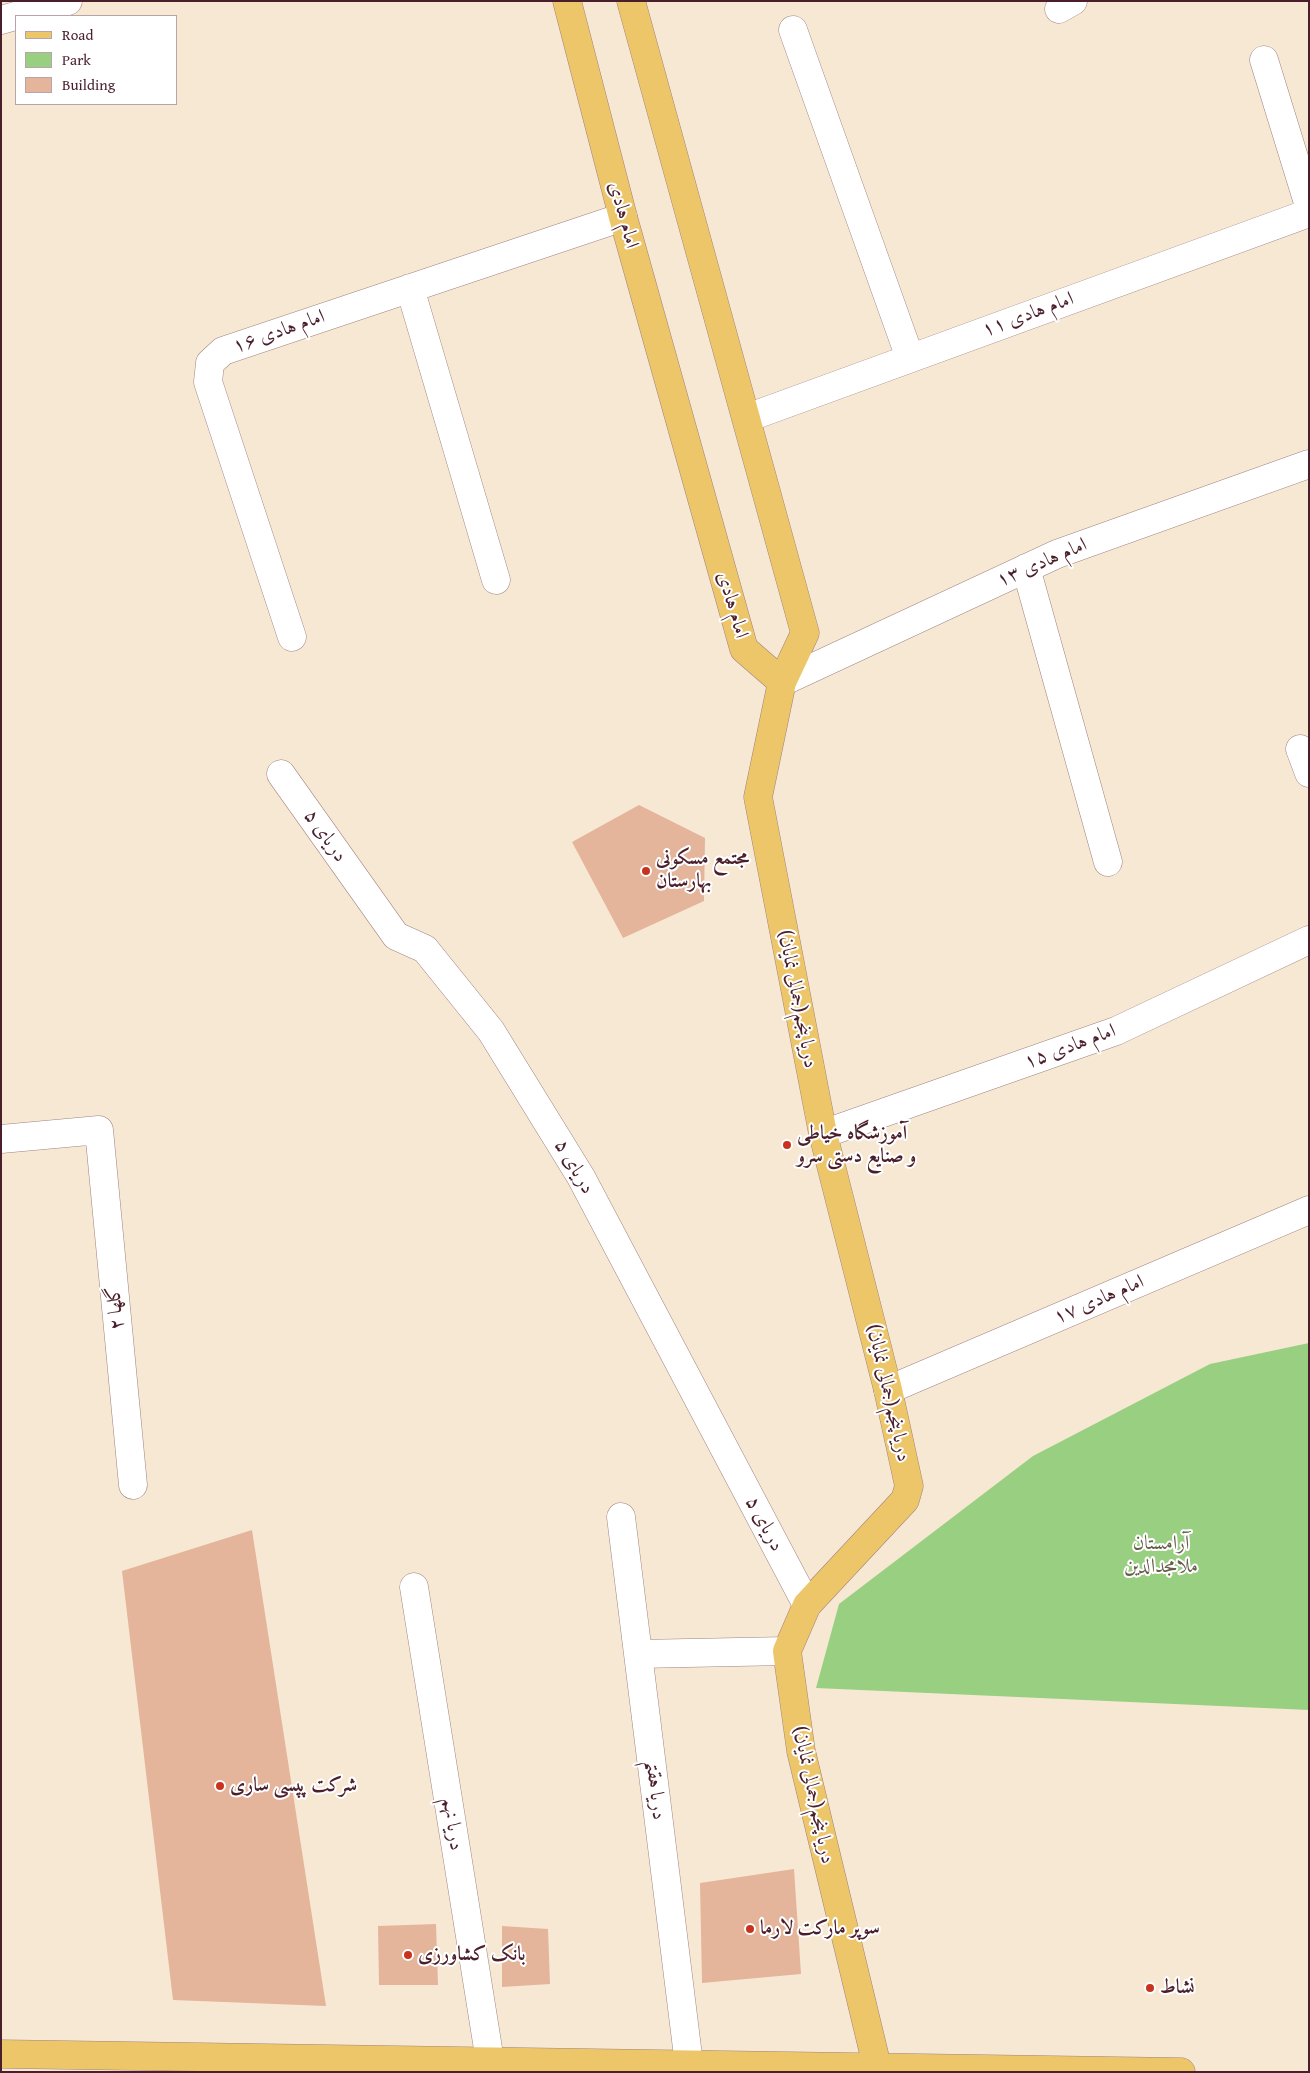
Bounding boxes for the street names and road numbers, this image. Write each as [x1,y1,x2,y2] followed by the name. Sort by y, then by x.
[603,179,643,251] street label: امام هادی
[979,287,1077,343] street label: امام هادی ١۱
[230,305,328,359] street label: امام هادی ۱۶
[993,533,1091,593] street label: امام هادی ١٣
[711,569,753,641] street label: امام هادی
[298,805,352,867] street label: دریای ۵
[772,928,822,1070] street label: دریا پنجم(جمالی نمایان)
[1021,1019,1119,1075] street label: امام هادی ۱۵
[549,1135,599,1199] street label: دریای ۵
[1050,1270,1148,1330] street label: امام هادی ۱۷
[102,1285,130,1331] street label: گلها ۲
[861,1322,915,1464] street label: دریا پنجم(جمالی نمایان)
[740,1492,788,1556] street label: دریای ۵
[787,1724,839,1866] street label: دریا پنجم(جمالی نمایان)
[639,1759,671,1821] street label: دریا هقتم
[436,1796,468,1852] street label: دریا نهم

